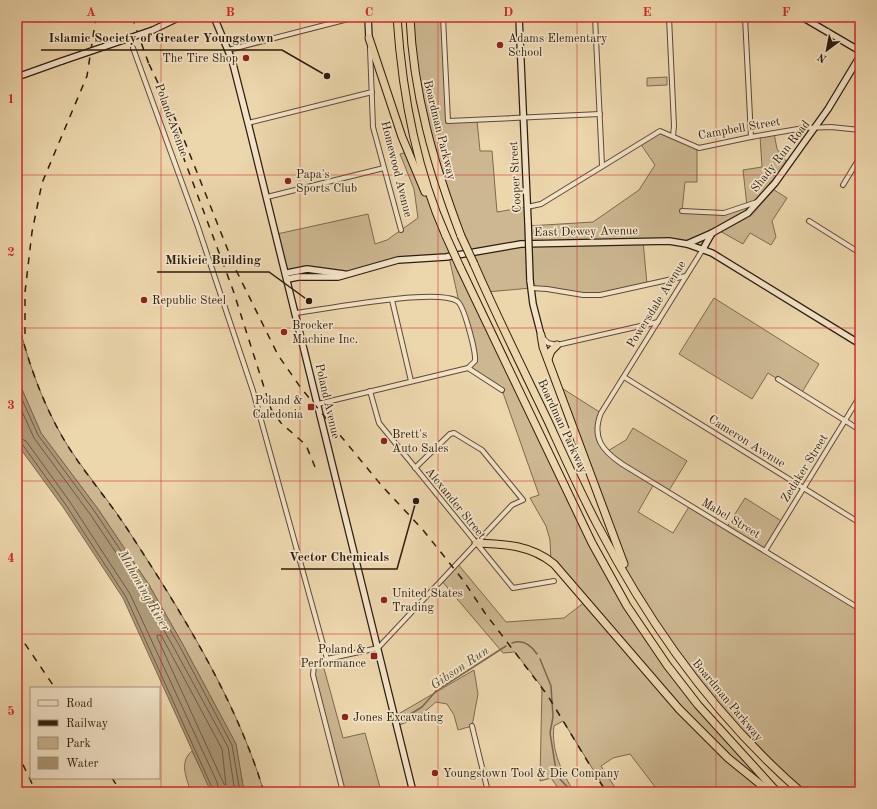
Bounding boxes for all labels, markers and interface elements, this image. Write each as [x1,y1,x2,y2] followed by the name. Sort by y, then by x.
[86,6,96,19] text: A
[225,6,235,19] text: B
[365,6,373,19] text: C
[503,6,513,19] text: D
[643,6,652,19] text: E
[782,6,791,19] text: F
[41,25,282,50] callout: Islamic Society of Greater Youngstown
[807,30,847,70] north arrow
[48,32,274,45] text: Islamic Society of Greater Youngstown
[508,33,608,59] place label: Adams Elementary School
[495,40,505,50] marker: Adams Elementary School
[816,50,829,64] text: N
[162,53,238,65] place label: The Tire Shop
[241,53,251,63] marker: The Tire Shop
[421,79,457,182] street label: Boardman Parkway
[152,82,190,159] street label: Poland Avenue
[7,93,15,106] text: 1
[697,116,781,142] street label: Campbell Street
[749,118,812,195] street label: Shady Run Road
[378,120,414,219] street label: Homewood Avenue
[508,141,524,213] street label: Cooper Street
[296,169,357,195] place label: Papa's Sports Club
[283,176,293,186] marker: Papa's Sports Club
[534,225,639,239] street label: East Dewey Avenue
[7,246,15,259] text: 2
[157,247,269,272] callout: Mikicic Building
[165,254,262,267] text: Mikicic Building
[625,258,689,350] street label: Powersdale Avenue
[139,295,149,305] marker: Republic Steel
[152,295,226,307] place label: Republic Steel
[292,320,358,346] place label: Brocker Machine Inc.
[279,327,289,337] marker: Brocker Machine Inc.
[313,362,342,440] street label: Poland Avenue
[535,377,589,476] street label: Boardman Parkway
[252,395,303,421] place label: Poland & Caledonia
[7,399,15,412] text: 3
[306,402,316,412] marker: Poland & Caledonia
[706,413,787,470] street label: Cameron Avenue
[392,429,448,455] place label: Brett's Auto Sales
[779,433,830,505] street label: Zedaker Street
[379,436,389,446] marker: Brett's Auto Sales
[423,465,488,542] street label: Alexander Street
[699,497,762,541] street label: Mabel Street
[281,544,397,569] callout: Vector Chemicals
[115,547,172,634] water label: Mahoning River
[289,551,389,564] text: Vector Chemicals
[7,552,15,565] text: 4
[392,588,463,614] place label: United States Trading
[379,595,389,605] marker: United States Trading
[301,644,366,670] place label: Poland & Performance
[428,644,492,692] water label: Gibson Run
[369,651,379,661] marker: Poland & Performance
[690,658,765,744] street label: Boardman Parkway
[30,687,160,779] legend
[66,698,93,710] text: Road
[7,705,15,718] text: 5
[340,712,350,722] marker: Jones Excavating
[353,712,444,724] place label: Jones Excavating
[66,718,109,730] text: Railway
[66,738,91,750] text: Park
[66,758,99,770] text: Water
[430,768,440,778] marker: Youngstown Tool & Die Company
[443,768,620,780] place label: Youngstown Tool & Die Company

